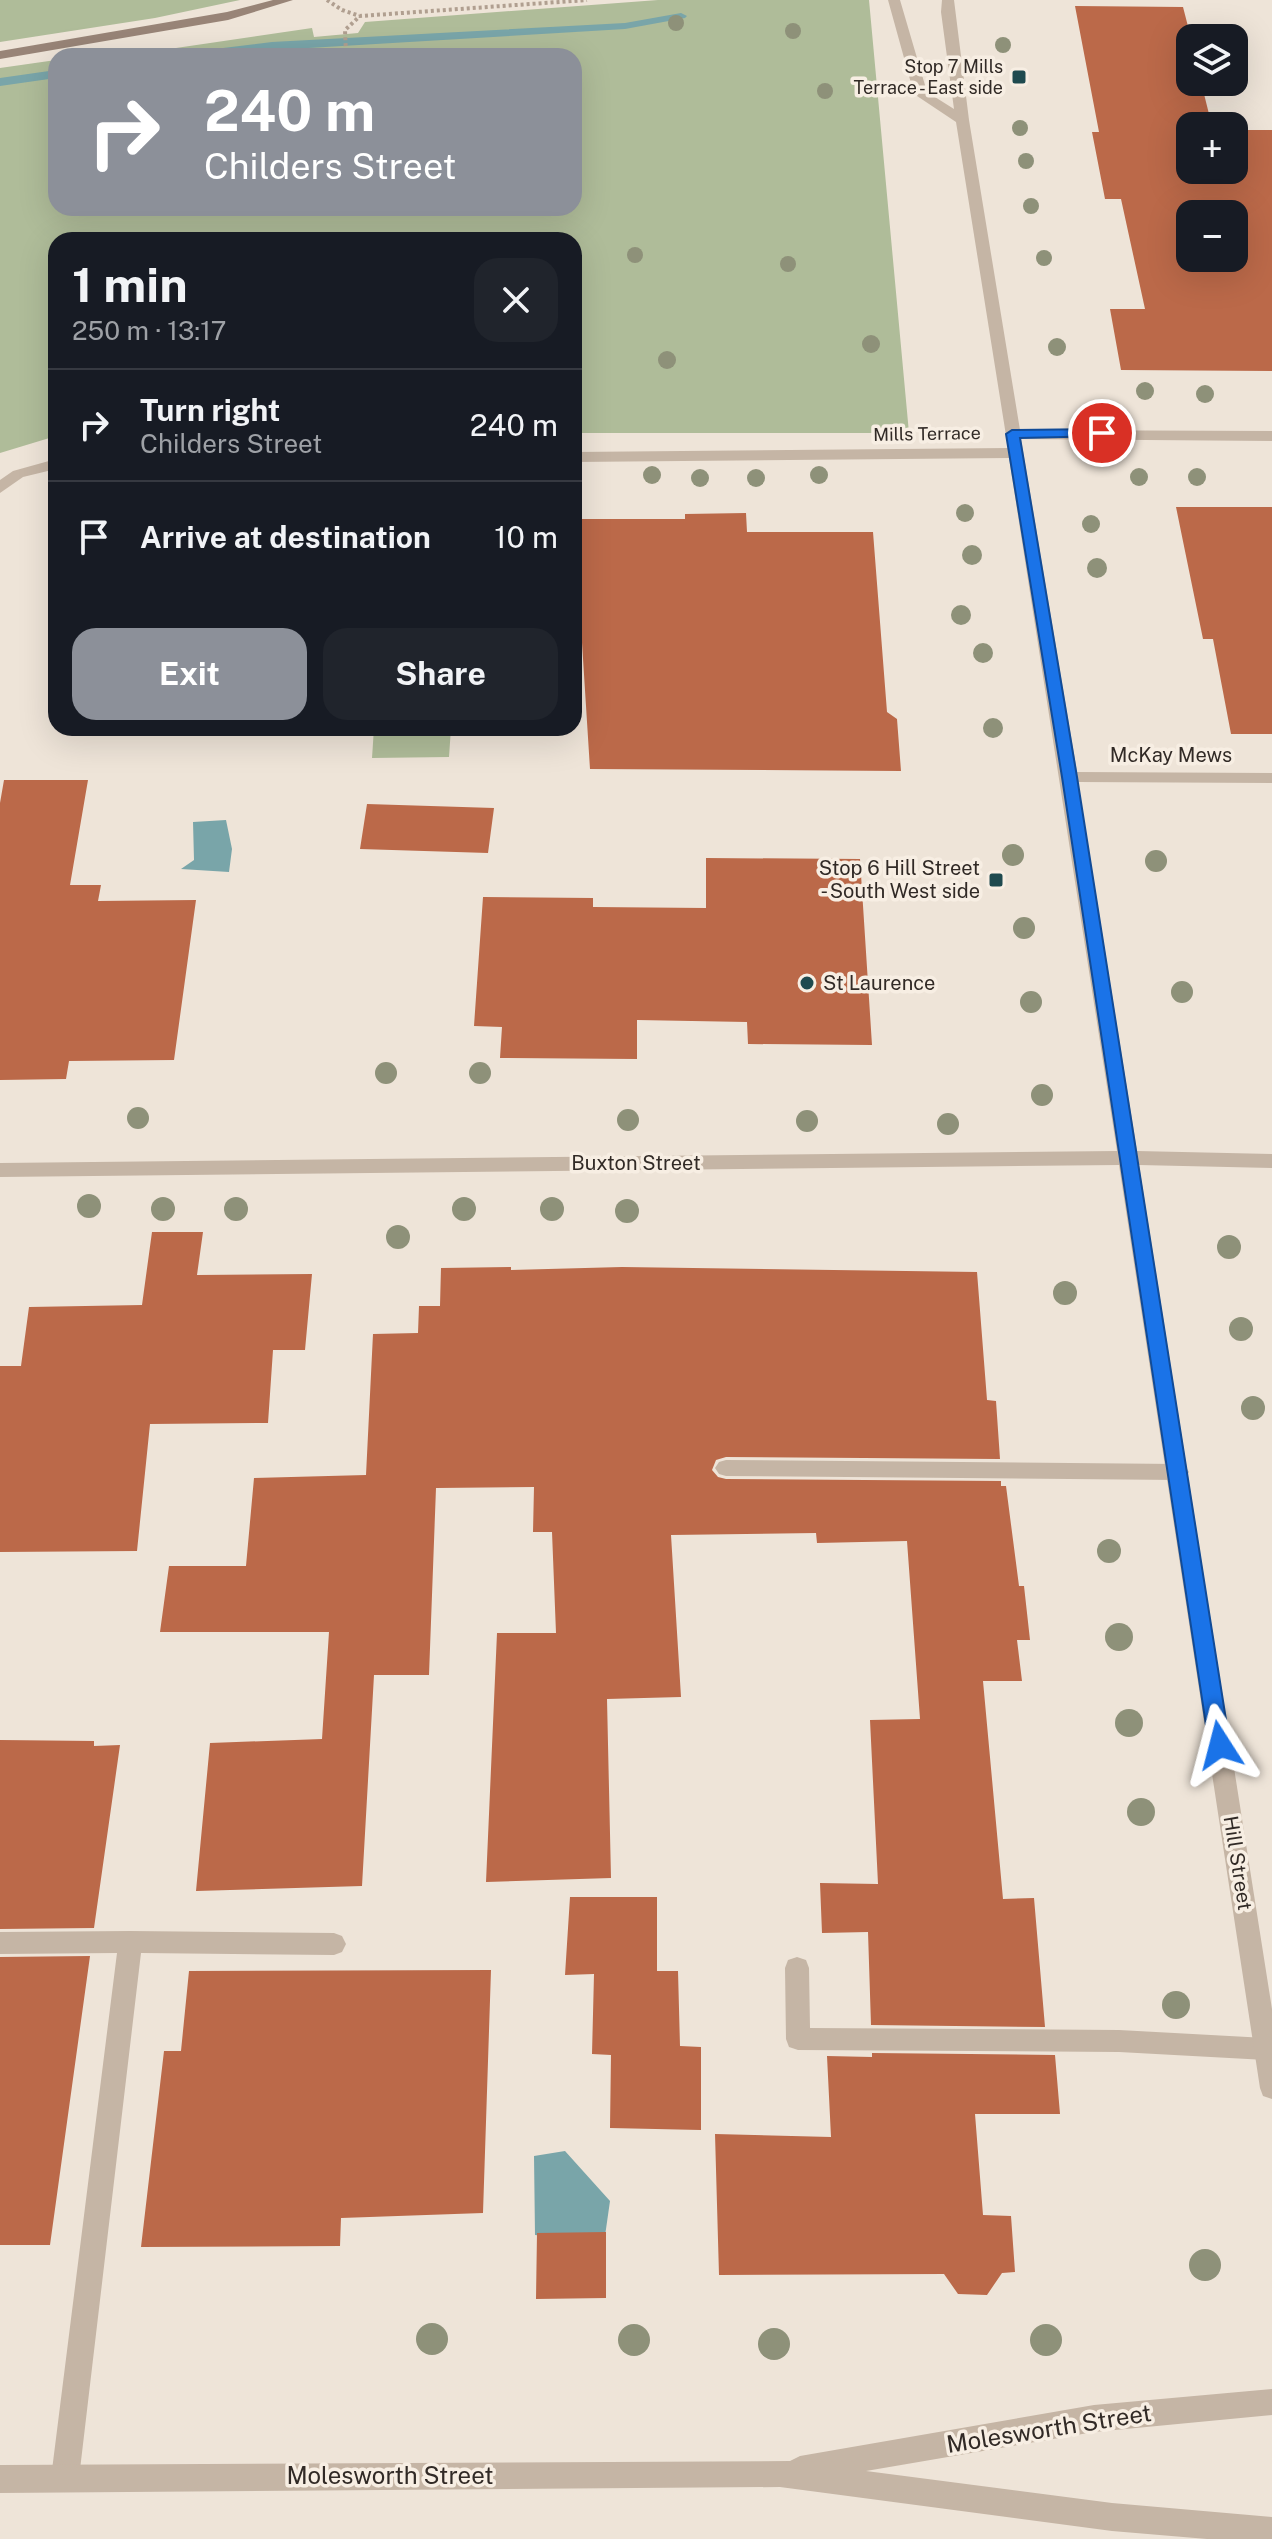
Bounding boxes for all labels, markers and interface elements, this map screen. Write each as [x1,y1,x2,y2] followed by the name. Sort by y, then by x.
[1176,24,1248,272] map controls
[1176,24,1248,96] button: layers
[854,56,1003,98] place label: Stop 7 Mills Terrace - East side
[1010,68,1028,86] marker: Stop 7 Mills Terrace - East side
[204,78,375,144] text: 240 m
[72,80,176,184] icon: right
[1176,112,1248,184] button: +
[204,145,457,187] text: Childers Street
[1176,200,1248,272] button: −
[72,256,188,313] text: 1 min
[474,258,558,342] button: close
[72,315,226,346] text: 250 m · 13:17
[140,392,280,428] text: Turn right
[1068,399,1136,467] pin
[72,403,116,447] icon: right
[470,407,558,443] text: 240 m
[1080,411,1124,455] icon: arrive
[873,422,981,445] street label: Mills Terrace
[140,428,322,459] text: Childers Street
[72,515,116,559] icon: arrive
[140,519,431,555] text: Arrive at destination
[494,519,558,555] text: 10 m
[72,628,307,720] button: Exit
[323,628,558,720] button: Share
[1110,743,1232,767] street label: McKay Mews
[819,856,980,903] place label: Stop 6 Hill Street - South West side
[987,871,1005,889] marker: Stop 6 Hill Street - South West side
[823,971,935,995] place label: St Laurence
[798,974,816,992] marker: St Laurence
[571,1151,701,1175] street label: Buxton Street
[1178,1703,1262,1787] position arrow
[1219,1814,1257,1912] street label: Hill Street
[944,2398,1153,2458] street label: Molesworth Street
[286,2461,494,2489] street label: Molesworth Street

